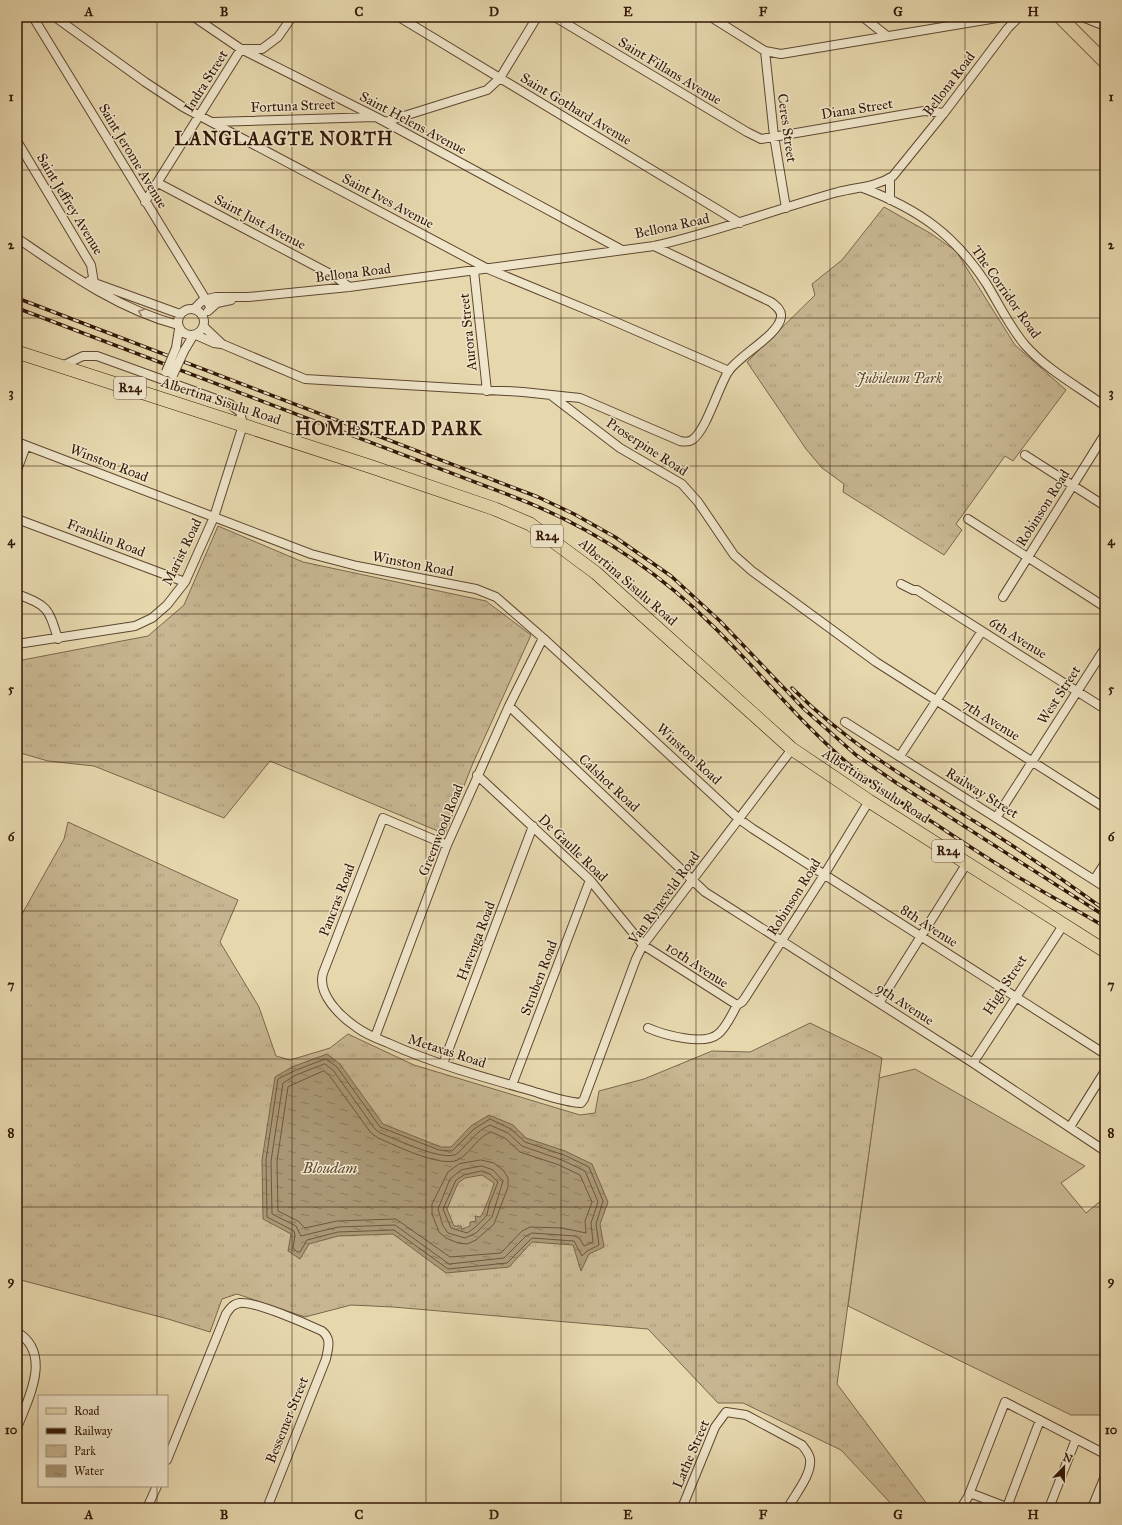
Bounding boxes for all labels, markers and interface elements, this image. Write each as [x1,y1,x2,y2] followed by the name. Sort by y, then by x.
[84,4,94,20] text: A
[220,4,229,20] text: B
[355,4,364,20] text: C
[489,4,499,20] text: D
[623,4,633,20] text: E
[759,4,768,20] text: F
[893,4,903,20] text: G
[1027,4,1039,20] text: H
[615,33,725,109] street label: Saint Fillans Avenue
[180,47,232,115] street label: Indra Street
[919,48,979,120] street label: Bellona Road
[517,69,635,149] street label: Saint Gothard Avenue
[357,88,469,158] street label: Saint Helens Avenue
[8,89,14,105] text: 1
[1108,89,1114,105] text: 1
[774,93,800,164] street label: Ceres Street
[820,95,894,123] street label: Diana Street
[250,96,336,116] street label: Fortuna Street
[94,100,171,212] street label: Saint Jerome Avenue
[175,128,393,150] district label: LANGLAAGTE NORTH
[32,150,107,258] street label: Saint Jeffrey Avenue
[339,170,437,232] street label: Saint Ives Avenue
[211,191,309,254] street label: Saint Just Avenue
[633,210,711,242] street label: Bellona Road
[8,237,15,253] text: 2
[1108,237,1115,253] text: 2
[968,242,1044,342] street label: The Corridor Road
[314,260,392,286] street label: Bellona Road
[455,292,481,373] street label: Aurora Street
[137,309,144,317] one-way arrow
[855,370,943,387] park label: Jubileum Park
[158,373,283,428] street label: Albertina Sisulu Road
[114,377,146,399] road number: R24
[8,385,14,401] text: 3
[1108,385,1114,401] text: 3
[603,414,691,480] street label: Proserpine Road
[295,418,483,440] district label: HOMESTEAD PARK
[68,440,150,486] street label: Winston Road
[1013,466,1073,550] street label: Robinson Road
[65,515,147,561] street label: Franklin Road
[159,516,205,588] street label: Marist Road
[531,525,563,547] road number: R24
[7,533,15,549] text: 4
[1107,533,1115,549] text: 4
[575,534,681,629] street label: Albertina Sisulu Road
[371,548,455,580] street label: Winston Road
[986,614,1050,663] street label: 6th Avenue
[1034,662,1084,727] street label: West Street
[8,681,15,697] text: 5
[1108,681,1115,697] text: 5
[959,695,1023,745] street label: 7th Avenue
[653,720,725,788] street label: Winston Road
[818,744,933,827] street label: Albertina Sisulu Road
[575,751,643,815] street label: Calshot Road
[943,764,1022,822] street label: Railway Street
[415,781,467,879] street label: Greenwood Road
[535,811,611,885] street label: De Gaulle Road
[8,829,16,845] text: 6
[1108,829,1116,845] text: 6
[932,840,964,862] road number: R24
[624,848,703,949] street label: Van Ryneveld Road
[764,855,824,939] street label: Robinson Road
[315,861,359,939] street label: Pancras Road
[453,899,499,983] street label: Havenga Road
[897,901,961,951] street label: 8th Avenue
[517,938,561,1018] street label: Struben Road
[662,938,732,992] street label: 10th Avenue
[979,952,1031,1018] street label: High Street
[8,977,15,993] text: 7
[1108,977,1115,993] text: 7
[873,979,937,1029] street label: 9th Avenue
[406,1030,488,1072] street label: Metaxas Road
[8,1125,15,1141] text: 8
[1108,1125,1115,1141] text: 8
[302,1159,357,1177] water label: Bloudam
[8,1273,15,1289] text: 9
[1108,1273,1115,1289] text: 9
[262,1374,312,1466] street label: Bessemer Street
[38,1395,168,1487] legend
[74,1404,100,1418] text: Road
[669,1417,713,1491] street label: Lathe Street
[5,1422,18,1438] text: 10
[1105,1422,1118,1438] text: 10
[74,1424,113,1438] text: Railway
[74,1444,96,1458] text: Park
[1044,1447,1084,1487] north arrow
[1061,1450,1075,1466] text: N
[74,1464,104,1478] text: Water
[84,1507,94,1523] text: A
[220,1507,229,1523] text: B
[355,1507,364,1523] text: C
[489,1507,499,1523] text: D
[623,1507,633,1523] text: E
[759,1507,768,1523] text: F
[893,1507,903,1523] text: G
[1027,1507,1039,1523] text: H

